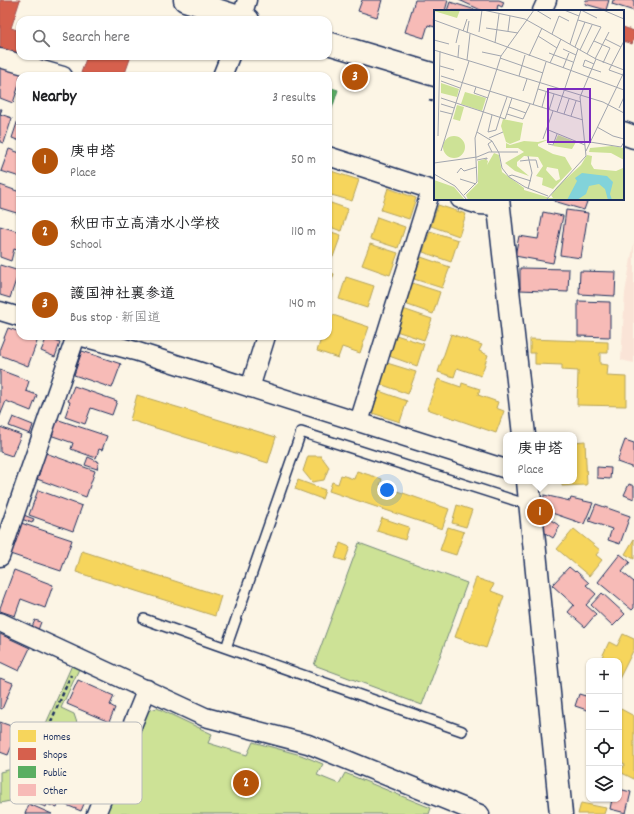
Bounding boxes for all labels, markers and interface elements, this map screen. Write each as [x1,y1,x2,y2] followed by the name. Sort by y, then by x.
[434,10,624,200] inset map
[16,16,332,60] search box
[30,27,52,49] icon: search
[62,27,130,49] text: Search here
[342,62,368,92] pin: 3
[32,86,76,110] text: Nearby
[272,89,316,108] text: 3 results
[70,142,115,164] text: 庚申塔
[44,151,46,170] text: 1
[291,151,316,170] text: 50 m
[70,164,96,183] text: Place
[70,214,220,236] text: 秋田市立高清水小学校
[42,223,48,242] text: 2
[291,223,316,242] text: 110 m
[70,236,102,255] text: School
[70,284,175,306] text: 護国神社裏参道
[42,295,48,314] text: 3
[289,295,316,314] text: 140 m
[70,309,160,328] text: Bus stop · 新国道
[503,432,577,484] popup
[517,439,563,461] text: 庚申塔
[517,461,544,480] text: Place
[377,480,397,500] your location
[527,497,553,527] pin: 1
[586,658,622,802] map controls
[586,658,622,694] button: +
[586,694,622,730] button: −
[10,722,142,804] legend
[43,730,71,746] text: Homes
[586,730,622,766] button: locate
[43,748,68,764] text: Shops
[43,766,67,782] text: Public
[586,766,622,802] button: layers
[233,768,259,798] pin: 2
[43,784,68,800] text: Other

